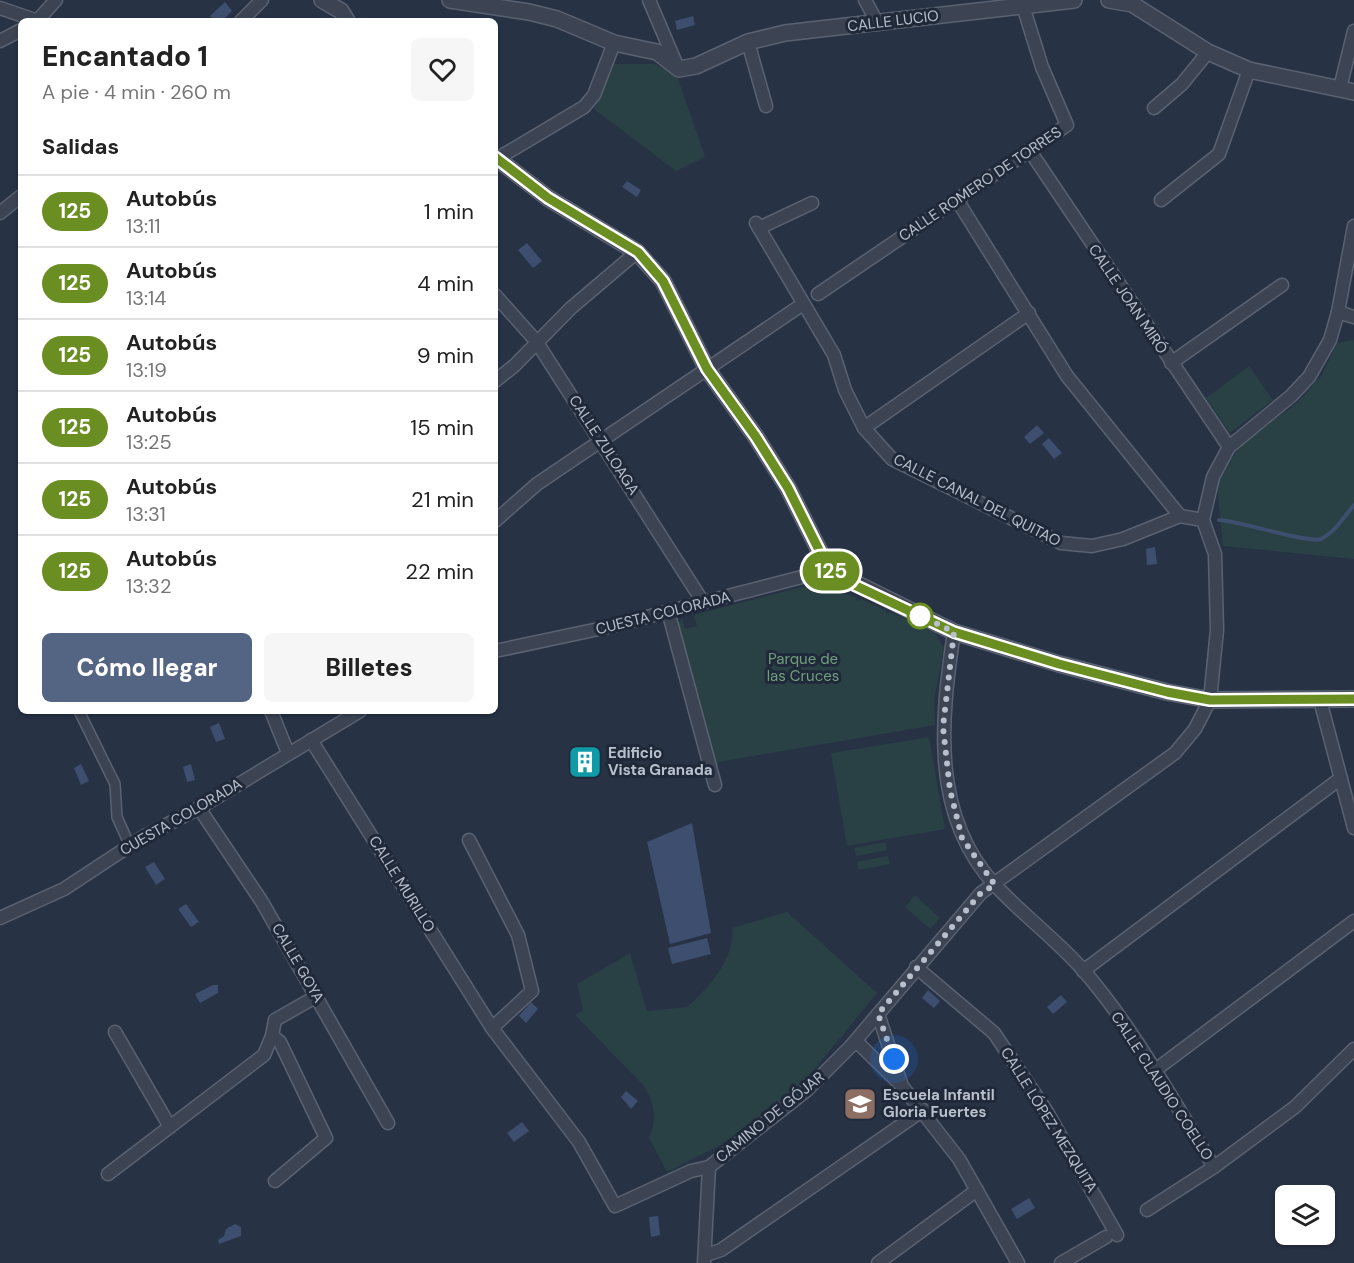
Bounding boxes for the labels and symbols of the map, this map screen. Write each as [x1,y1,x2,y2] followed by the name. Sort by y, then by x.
[846,5,940,37] street label: CALLE LUCIO
[895,122,1065,246] street label: CALLE ROMERO DE TORRES
[1084,240,1172,358] street label: CALLE JOAN MIRÓ
[564,391,644,499] street label: CALLE ZULOAGA
[890,449,1064,551] street label: CALLE CANAL DEL QUITAO
[796,552,866,590] line badge: 125
[594,587,732,639] street label: CUESTA COLORADA
[907,603,933,629] unlabelled marker
[767,649,839,686] park label: Parque de las Cruces
[608,743,713,780] place label: Edificio Vista Granada
[567,744,603,780] building icon: Edificio Vista Granada
[116,774,246,860] street label: CUESTA COLORADA
[364,832,440,936] street label: CALLE MURILLO
[267,920,329,1006] street label: CALLE GOYA
[1106,1008,1218,1164] street label: CALLE CLAUDIO COELLO
[879,1044,909,1074] your location
[996,1044,1102,1196] street label: CALLE LÓPEZ MEZQUITA
[712,1067,829,1167] street label: CAMINO DE GÓJAR
[883,1085,995,1122] place label: Escuela Infantil Gloria Fuertes
[842,1086,878,1122] school or university icon: Escuela Infantil Gloria Fuertes

